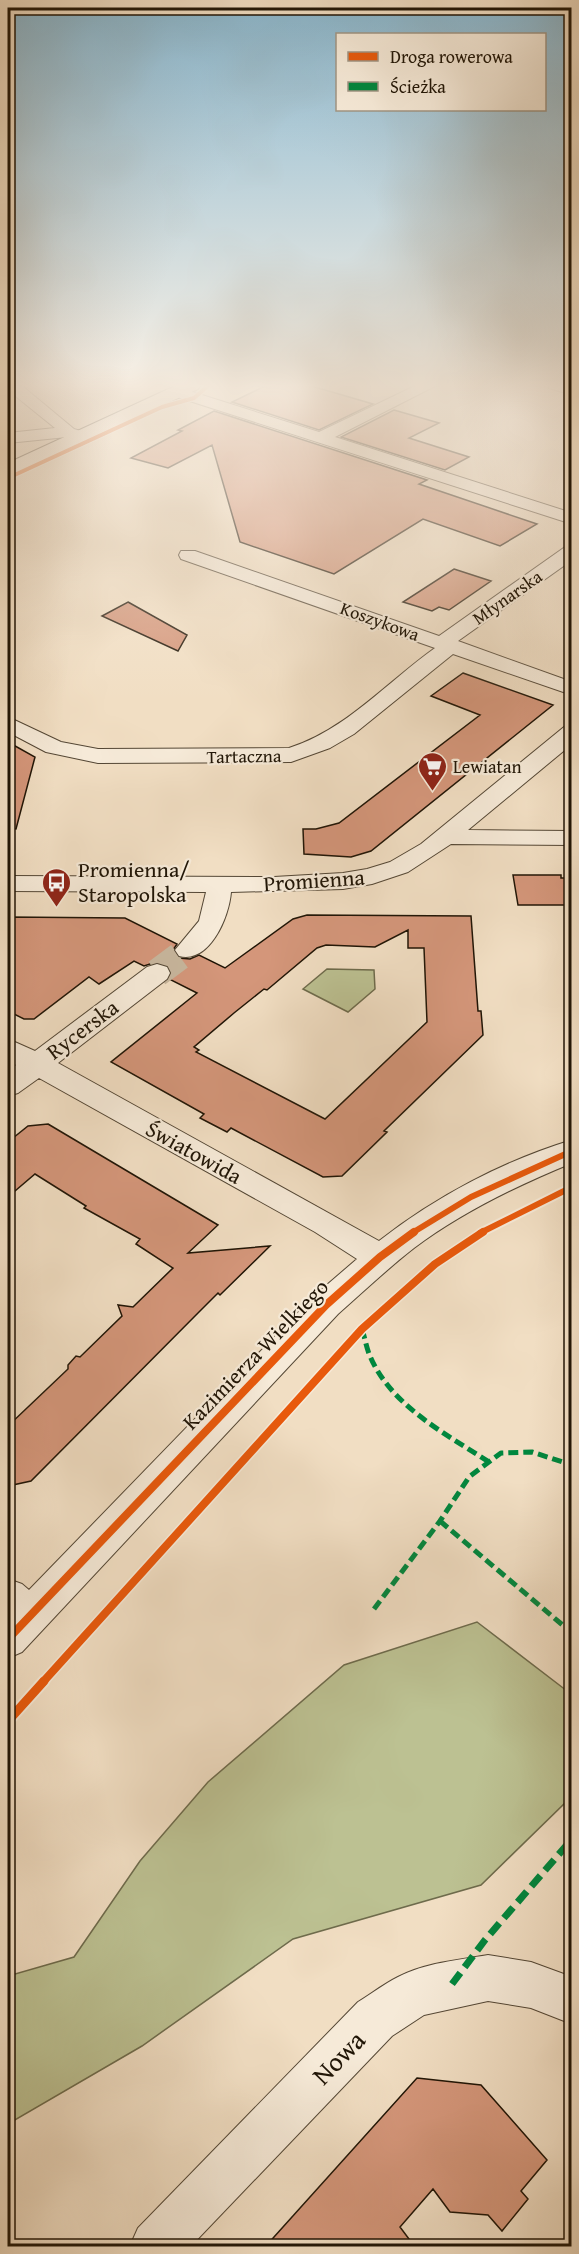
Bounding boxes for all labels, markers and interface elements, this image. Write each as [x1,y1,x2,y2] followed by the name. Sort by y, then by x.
[336,33,546,111] legend
[390,43,513,70] text: Droga rowerowa
[390,73,446,100] text: Ścieżka
[467,563,548,631] street label: Młynarska
[337,594,424,648] street label: Koszykowa
[206,742,282,770] street label: Tartaczna
[416,750,448,792] supermarket icon: Lewiatan
[453,753,522,780] place label: Lewiatan
[78,853,190,910] place label: Promienna/ Staropolska
[262,860,366,899] street label: Promienna
[41,866,73,908] bus stop icon: Promienna/ Staropolska
[39,991,125,1067] street label: Rycerska
[140,1112,248,1192] street label: Światowida
[174,1271,336,1437] street label: Kazimierza Wielkiego
[302,2020,374,2093] street label: Nowa

